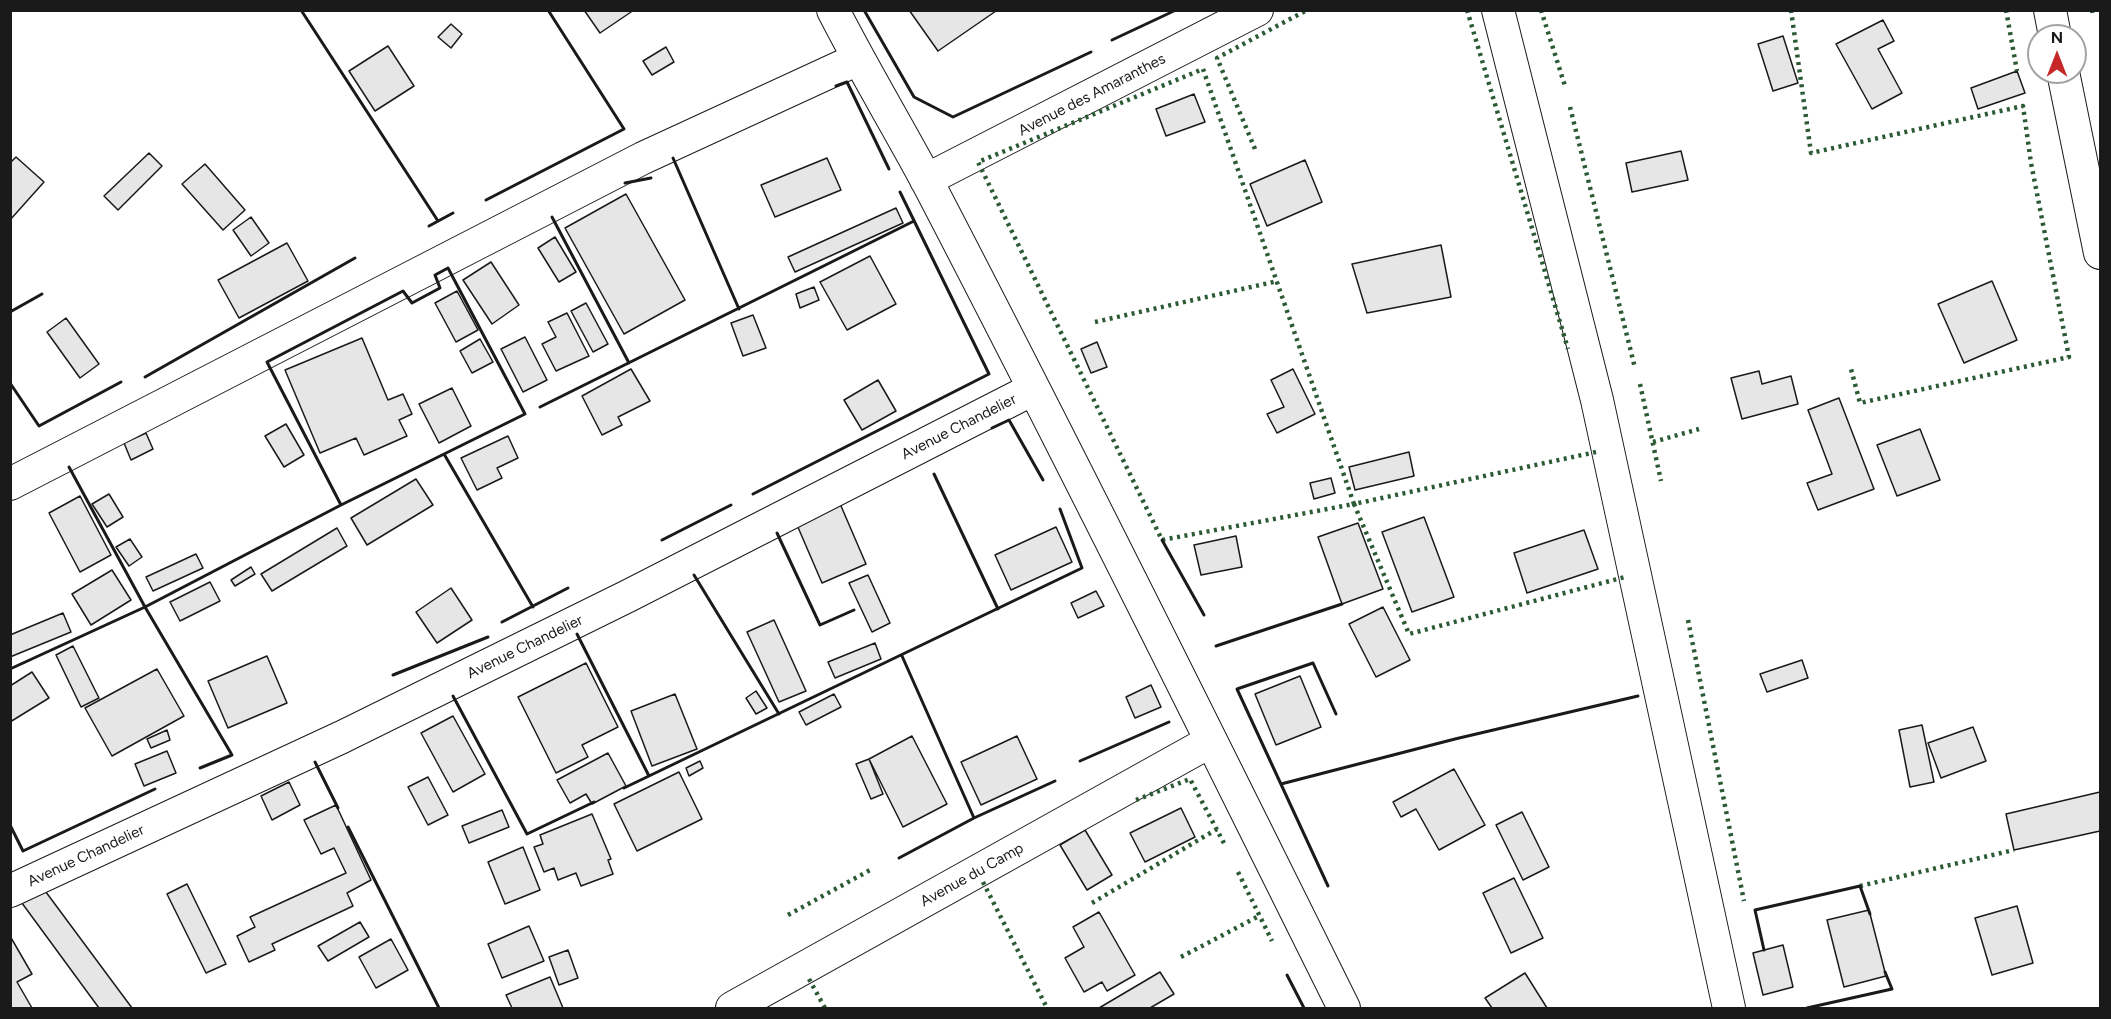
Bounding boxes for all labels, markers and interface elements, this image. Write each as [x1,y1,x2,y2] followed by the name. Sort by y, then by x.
[2027,24,2087,84] north arrow
[2051,28,2063,47] text: N
[1015,50,1169,140] street label: Avenue des Amaranthes
[898,390,1020,464] street label: Avenue Chandelier
[464,611,586,683] street label: Avenue Chandelier
[25,821,147,891] street label: Avenue Chandelier
[917,839,1027,911] street label: Avenue du Camp

